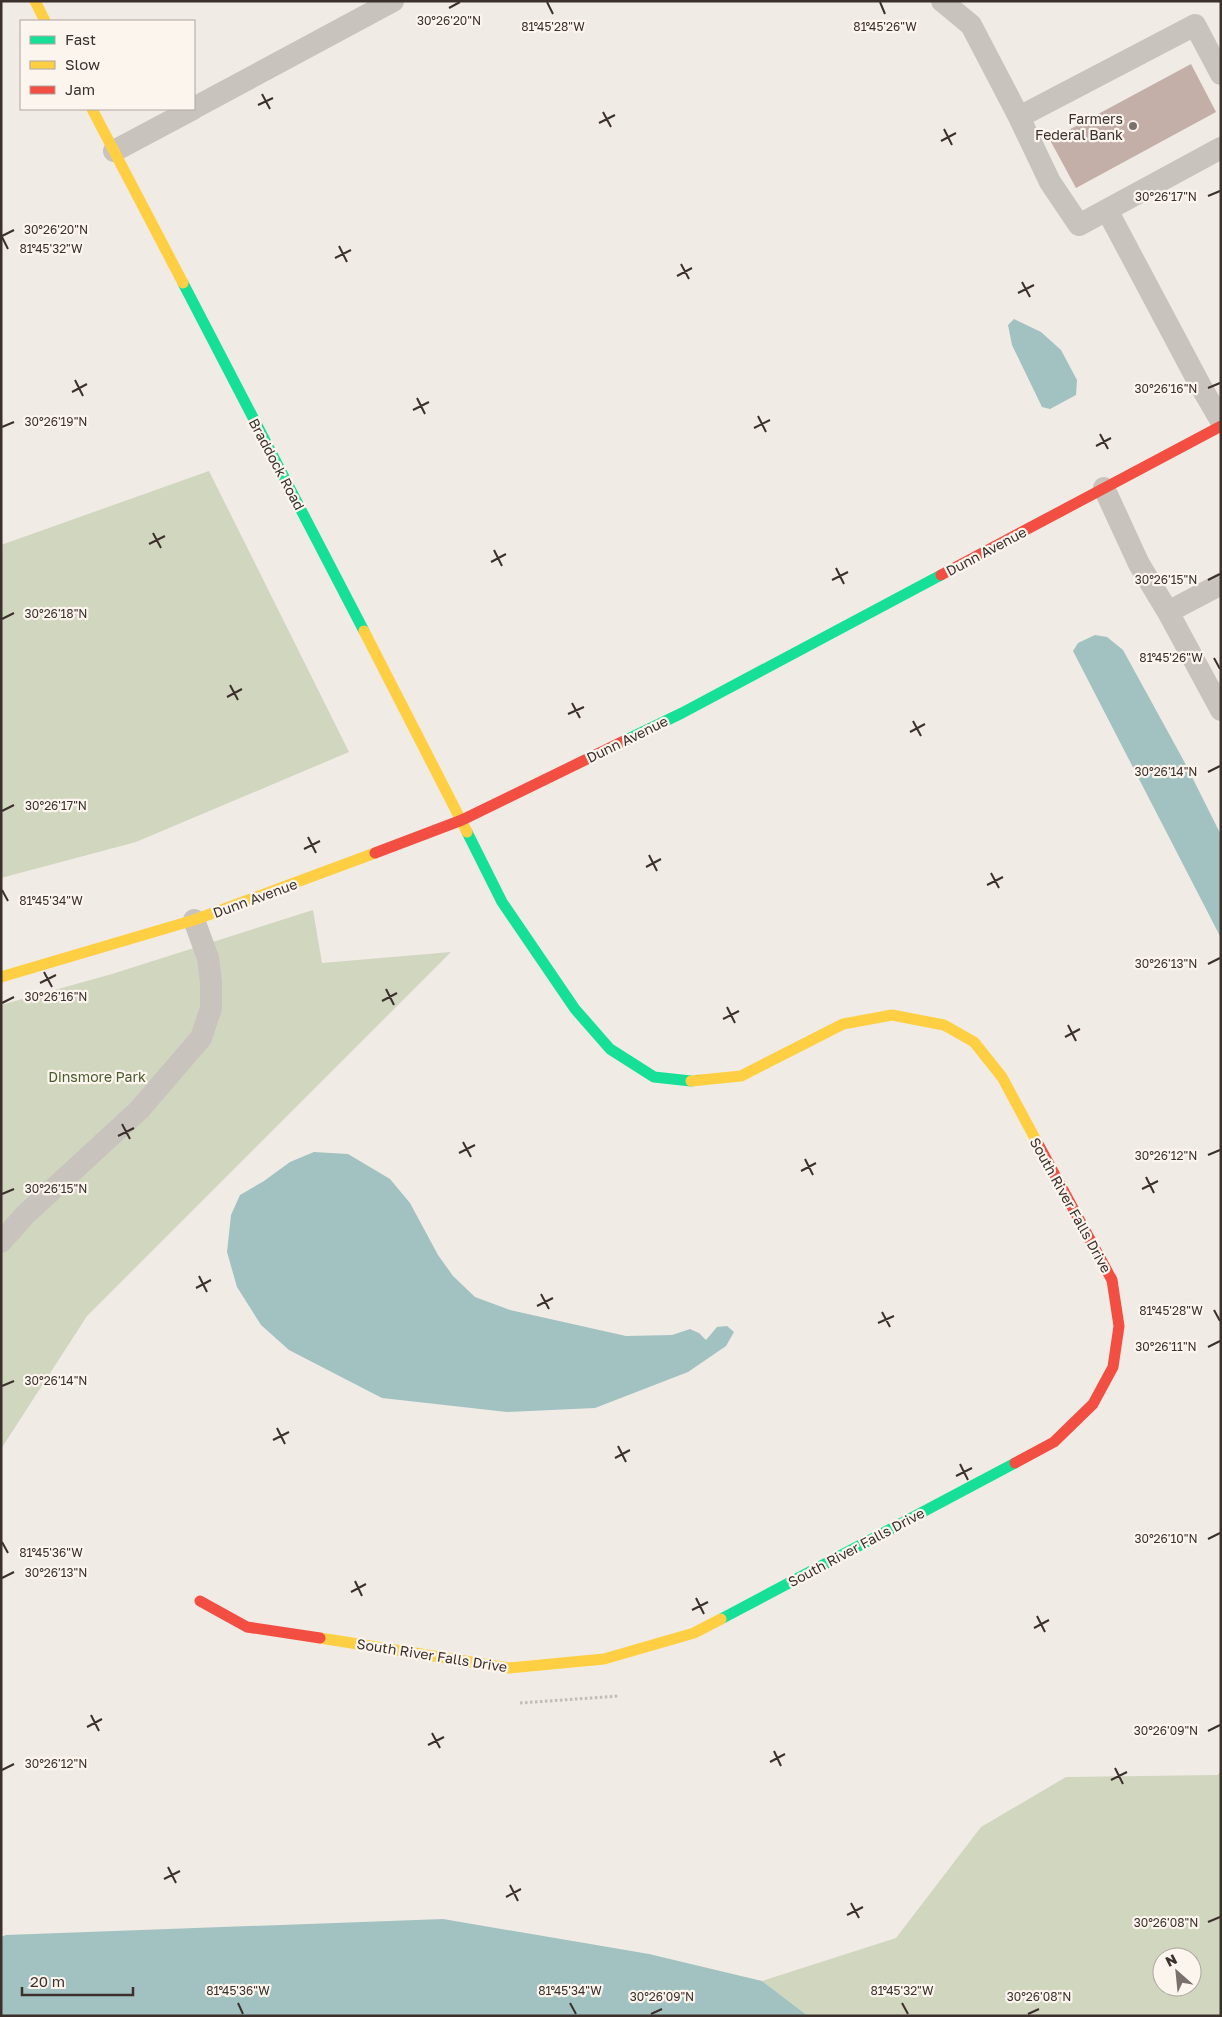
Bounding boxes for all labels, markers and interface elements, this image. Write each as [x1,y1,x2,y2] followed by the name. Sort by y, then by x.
[417,13,481,28] text: 30°26'20"N
[521,19,585,34] text: 81°45'28"W
[853,19,917,34] text: 81°45'26"W
[20,20,195,110] legend
[65,30,96,48] text: Fast
[65,55,100,73] text: Slow
[65,80,95,98] text: Jam
[1035,110,1123,143] place label: Farmers Federal Bank
[1127,120,1139,132] marker: Farmers Federal Bank
[1135,189,1197,204] text: 30°26'17"N
[24,222,88,237] text: 30°26'20"N
[19,241,83,256] text: 81°45'32"W
[1135,381,1197,396] text: 30°26'16"N
[25,414,87,429] text: 30°26'19"N
[246,415,308,513] street label: Braddock Road
[943,523,1029,579] street label: Dunn Avenue
[1135,572,1197,587] text: 30°26'15"N
[25,606,87,621] text: 30°26'18"N
[1139,650,1203,665] text: 81°45'26"W
[584,712,670,766] street label: Dunn Avenue
[1135,764,1197,779] text: 30°26'14"N
[25,798,87,813] text: 30°26'17"N
[211,875,299,921] street label: Dunn Avenue
[19,893,83,908] text: 81°45'34"W
[1135,956,1197,971] text: 30°26'13"N
[25,989,87,1004] text: 30°26'16"N
[48,1068,146,1085] park label: Dinsmore Park
[1027,1134,1115,1276] street label: South River Falls Drive
[1135,1148,1197,1163] text: 30°26'12"N
[25,1181,87,1196] text: 30°26'15"N
[1139,1303,1203,1318] text: 81°45'28"W
[1135,1339,1197,1354] text: 30°26'11"N
[25,1373,87,1388] text: 30°26'14"N
[785,1504,927,1590] street label: South River Falls Drive
[1134,1531,1198,1546] text: 30°26'10"N
[19,1545,83,1560] text: 81°45'36"W
[25,1565,87,1580] text: 30°26'13"N
[356,1635,508,1675] street label: South River Falls Drive
[1134,1723,1198,1738] text: 30°26'09"N
[25,1756,87,1771] text: 30°26'12"N
[1134,1915,1198,1930] text: 30°26'08"N
[1152,1947,1202,1997] north arrow
[1162,1950,1179,1970] text: N
[22,1964,134,1996] scale bar
[30,1972,65,1990] text: 20 m
[206,1983,270,1998] text: 81°45'36"W
[538,1983,602,1998] text: 81°45'34"W
[870,1983,934,1998] text: 81°45'32"W
[630,1989,694,2004] text: 30°26'09"N
[1007,1989,1071,2004] text: 30°26'08"N

